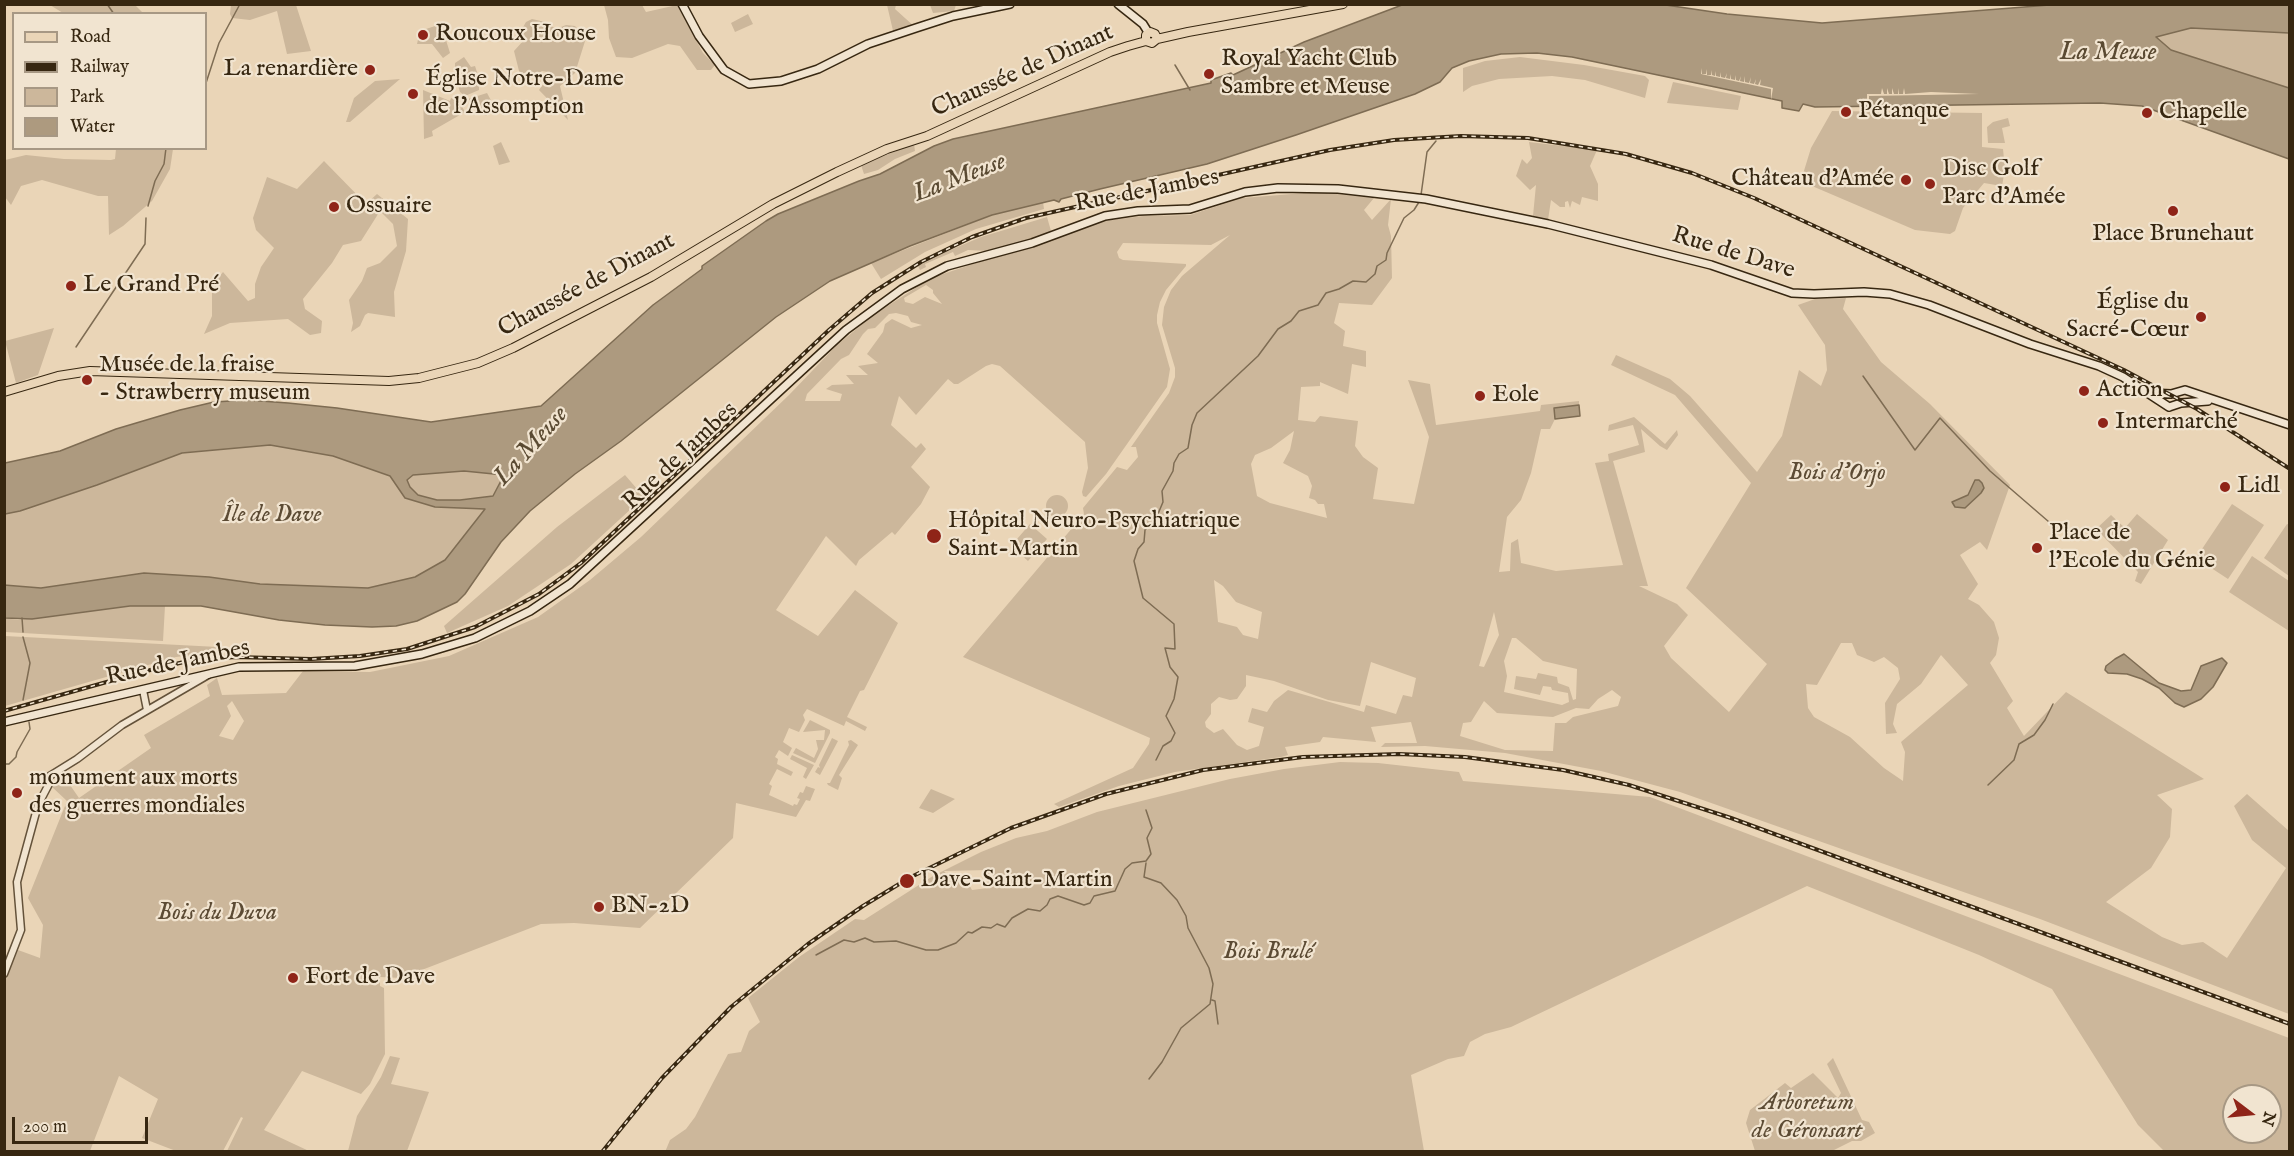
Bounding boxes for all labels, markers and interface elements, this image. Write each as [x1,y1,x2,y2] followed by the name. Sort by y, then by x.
[12,12,207,150] legend
[928,19,1118,125] street label: Chaussée de Dinant
[435,21,596,49] place label: Roucoux House
[70,26,111,49] text: Road
[416,28,430,42] marker: Roucoux House
[2060,38,2156,70] water label: La Meuse
[1221,46,1397,102] place label: Royal Yacht Club Sambre et Meuse
[70,56,129,79] text: Railway
[224,56,358,84] place label: La renardière
[363,63,377,77] marker: La renardière
[425,66,624,122] place label: Église Notre-Dame de l'Assomption
[1202,67,1216,81] marker: Royal Yacht Club Sambre et Meuse
[70,86,104,109] text: Park
[406,87,420,101] marker: Église Notre-Dame de l'Assomption
[1858,98,1949,126] place label: Pétanque
[2159,99,2247,127] place label: Chapelle
[1839,105,1853,119] marker: Pétanque
[2140,106,2154,120] marker: Chapelle
[70,116,115,139] text: Water
[909,147,1011,211] water label: La Meuse
[1942,156,2066,212] place label: Disc Golf Parc d'Amée
[1073,164,1221,220] street label: Rue de Jambes
[1731,166,1894,194] place label: Château d'Amée
[1899,173,1913,187] marker: Château d'Amée
[1923,177,1937,191] marker: Disc Golf Parc d'Amée
[346,193,432,221] place label: Ossuaire
[327,200,341,214] marker: Ossuaire
[2166,204,2180,218] marker: Place Brunehaut
[2092,221,2254,249] place label: Place Brunehaut
[1668,222,1798,286] street label: Rue de Dave
[494,227,680,345] street label: Chaussée de Dinant
[83,272,219,300] place label: Le Grand Pré
[64,279,78,293] marker: Le Grand Pré
[2066,289,2189,345] place label: Église du Sacré-Cœur
[2194,310,2208,324] marker: Église du Sacré-Cœur
[99,352,310,408] place label: Musée de la fraise - Strawberry museum
[80,373,94,387] marker: Musée de la fraise - Strawberry museum
[2096,377,2163,405] place label: Action
[1492,382,1539,410] place label: Eole
[2077,384,2091,398] marker: Action
[1473,389,1487,403] marker: Eole
[618,397,744,517] street label: Rue de Jambes
[488,401,576,493] water label: La Meuse
[2115,409,2238,437] place label: Intermarché
[2096,416,2110,430] marker: Intermarché
[1788,460,1886,488] park label: Bois d'Orjo
[2237,473,2280,501] place label: Lidl
[2218,480,2232,494] marker: Lidl
[222,502,322,530] park label: Île de Dave
[948,508,1240,564] place label: Hôpital Neuro-Psychiatrique Saint-Martin
[2049,520,2215,576] place label: Place de l'Ecole du Génie
[925,527,943,545] marker: Hôpital Neuro-Psychiatrique Saint-Martin
[2030,541,2044,555] marker: Place de l'Ecole du Génie
[104,635,252,693] street label: Rue de Jambes
[29,765,245,821] place label: monument aux morts des guerres mondiales
[10,786,24,800] marker: monument aux morts des guerres mondiales
[920,867,1112,895] place label: Dave-Saint-Martin
[898,872,916,890] marker: Dave-Saint-Martin
[611,893,689,921] place label: BN-2D
[157,900,277,928] park label: Bois du Duva
[592,900,606,914] marker: BN-2D
[1223,939,1313,967] park label: Bois Brulé
[305,964,435,992] place label: Fort de Dave
[286,971,300,985] marker: Fort de Dave
[2222,1084,2282,1144] north arrow
[1752,1090,1862,1146] park label: Arboretum de Géronsart
[15,1105,152,1143] scale bar
[2256,1109,2279,1128] text: N
[23,1116,67,1139] text: 200 m

